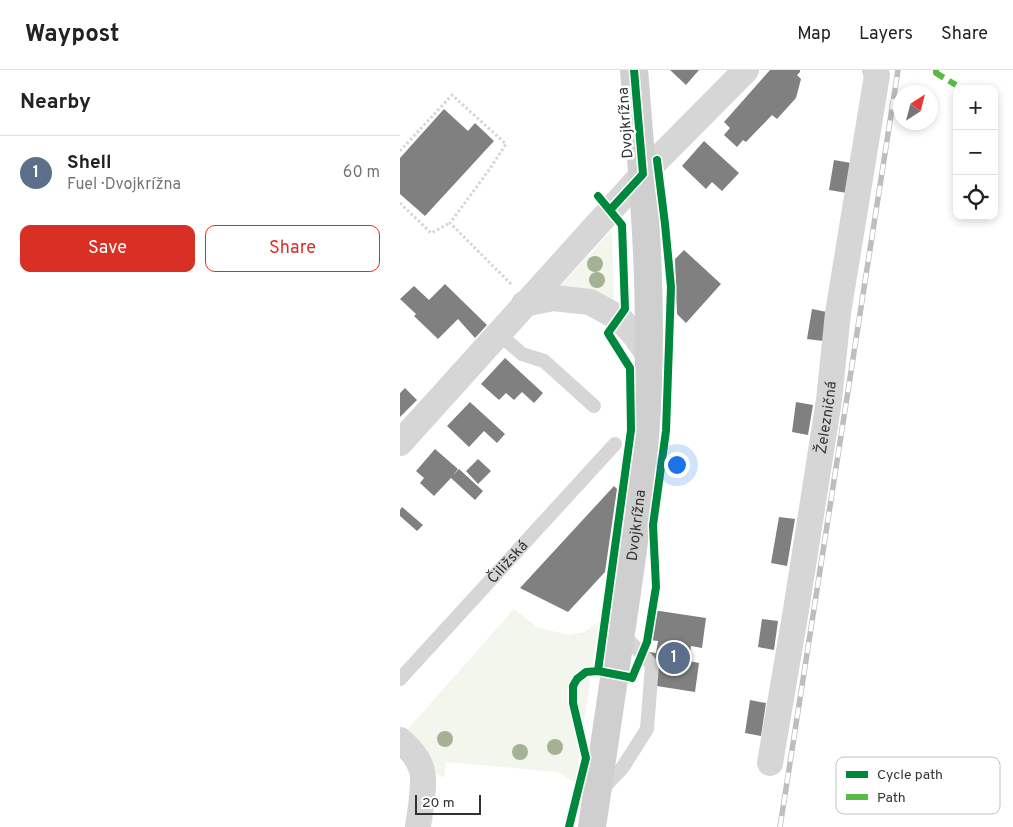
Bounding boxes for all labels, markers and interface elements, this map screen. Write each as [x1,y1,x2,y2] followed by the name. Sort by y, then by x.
[25,20,119,50] text: Waypost
[797,23,831,46] text: Map
[859,23,913,46] text: Layers
[941,23,988,46] text: Share
[893,85,938,130] north arrow
[953,85,998,220] map controls
[953,85,998,130] button: +
[615,87,638,159] street label: Dvojkrížna
[20,89,91,116] text: Nearby
[953,130,998,175] button: −
[67,151,112,175] text: Shell
[33,163,39,183] text: 1
[343,163,380,183] text: 60 m
[67,175,181,195] text: Fuel · Dvojkrížna
[953,175,998,220] button: locate
[20,225,195,272] button: Save
[205,225,380,272] button: Share
[812,380,842,455] street label: Železničná
[664,452,690,478] your location
[624,489,651,562] street label: Dvojkrížna
[482,537,533,588] street label: Čiližská
[658,639,690,677] pin: 1
[836,757,1000,814] legend
[877,767,943,784] text: Cycle path
[877,790,906,807] text: Path
[415,792,481,815] scale bar
[422,795,455,812] text: 20 m

